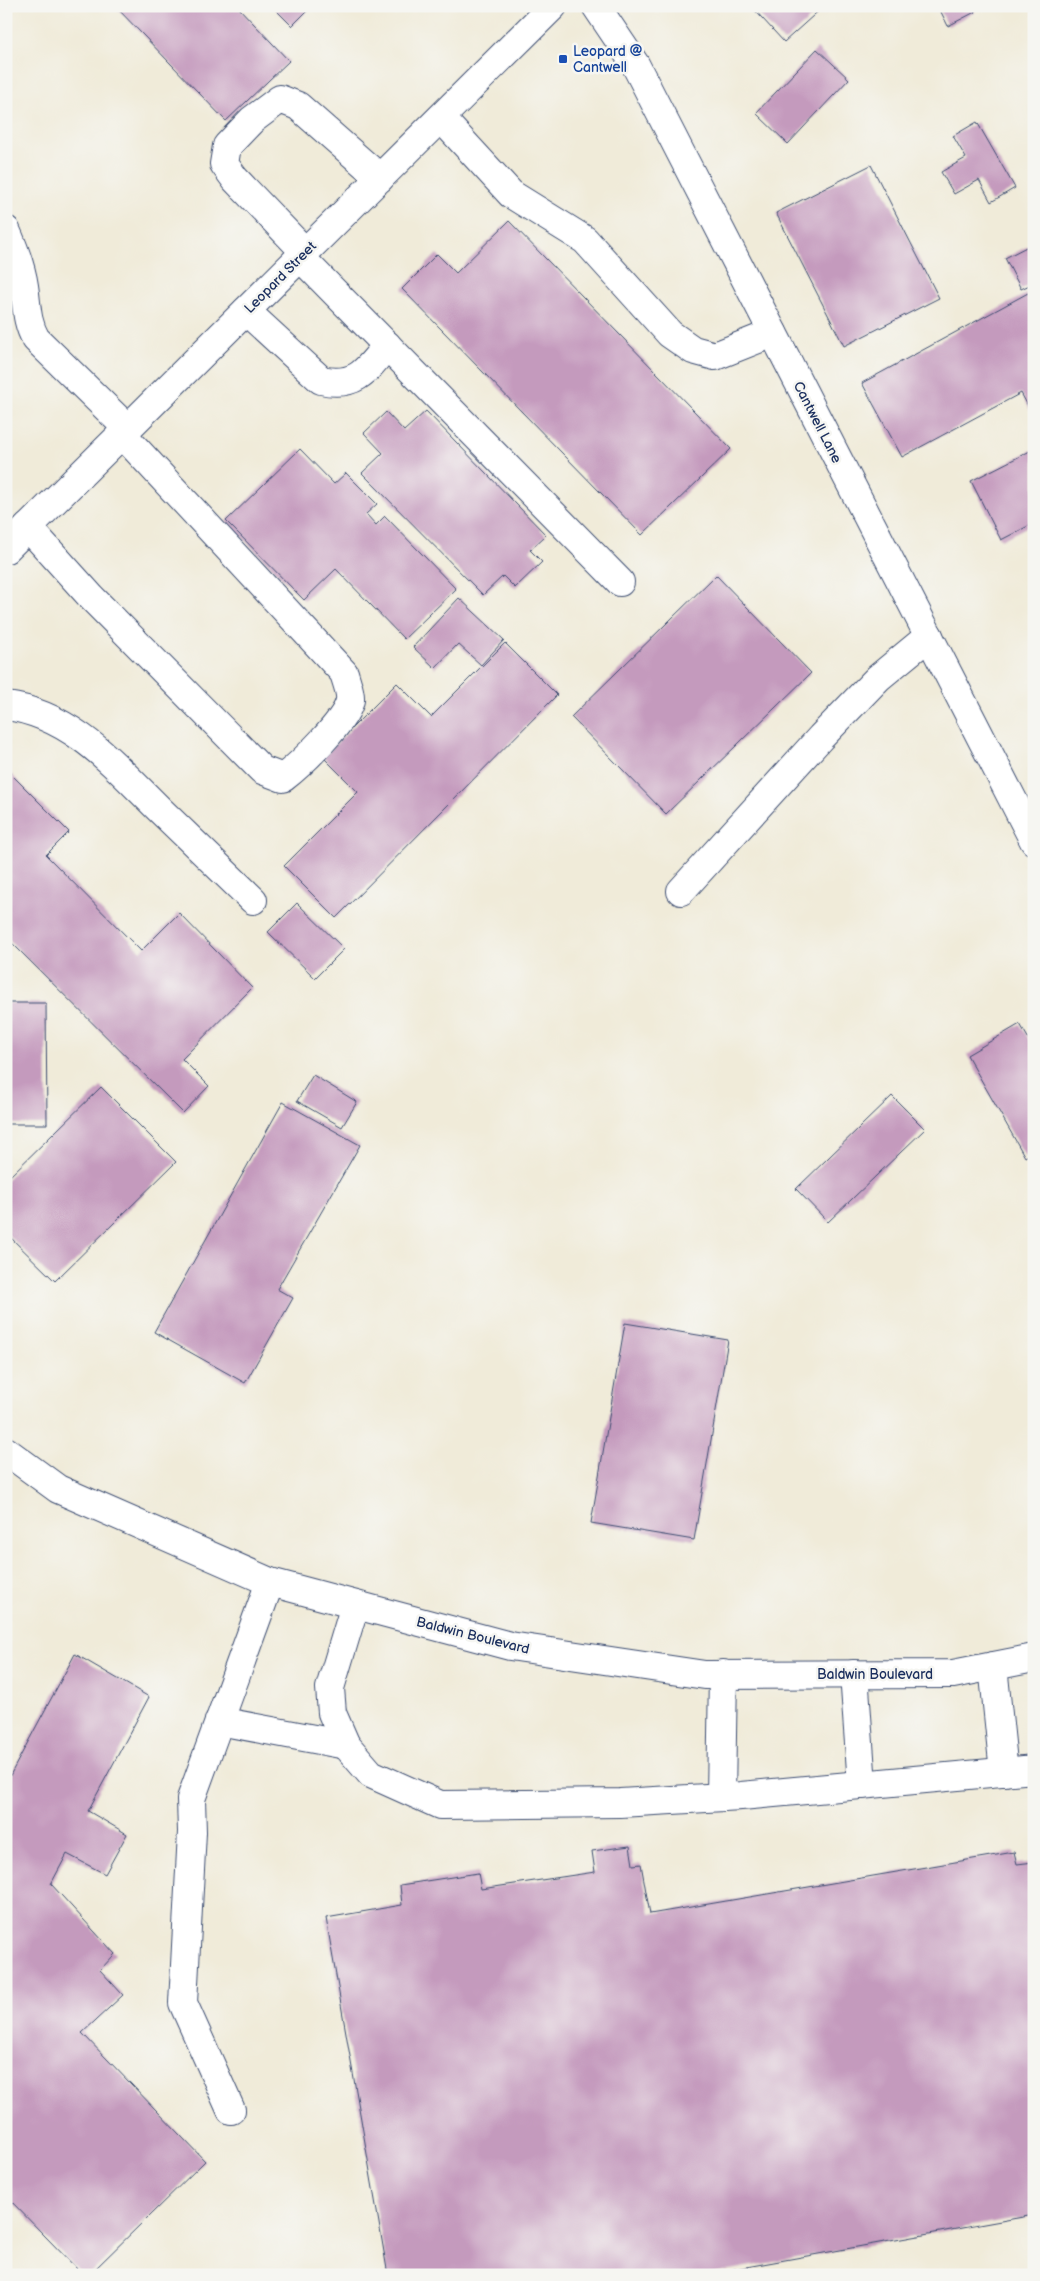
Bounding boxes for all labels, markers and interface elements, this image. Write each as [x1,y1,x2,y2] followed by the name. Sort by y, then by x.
[573,43,643,76] place label: Leopard @ Cantwell
[557,53,569,65] marker: Leopard @ Cantwell
[241,237,320,317] street label: Leopard Street
[790,379,845,466] street label: Cantwell Lane
[414,1613,531,1658] street label: Baldwin Boulevard
[817,1666,933,1683] street label: Baldwin Boulevard

